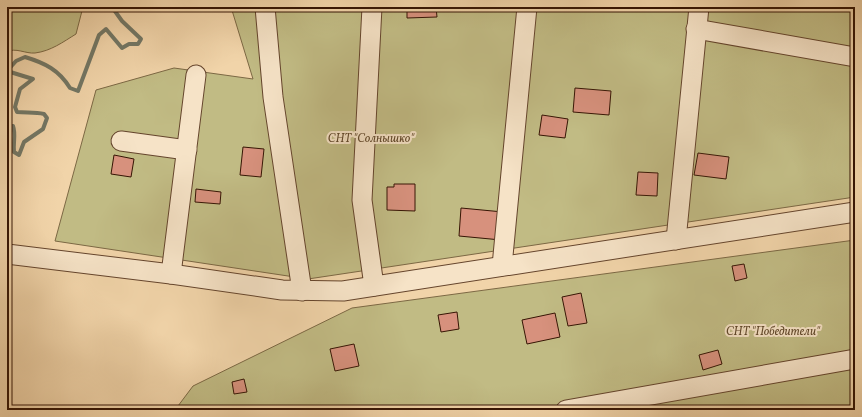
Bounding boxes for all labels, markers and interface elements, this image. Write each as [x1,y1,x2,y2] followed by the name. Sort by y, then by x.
[328,131,415,147] park label: СНТ "Солнышко"
[726,324,821,340] park label: СНТ "Победители"

